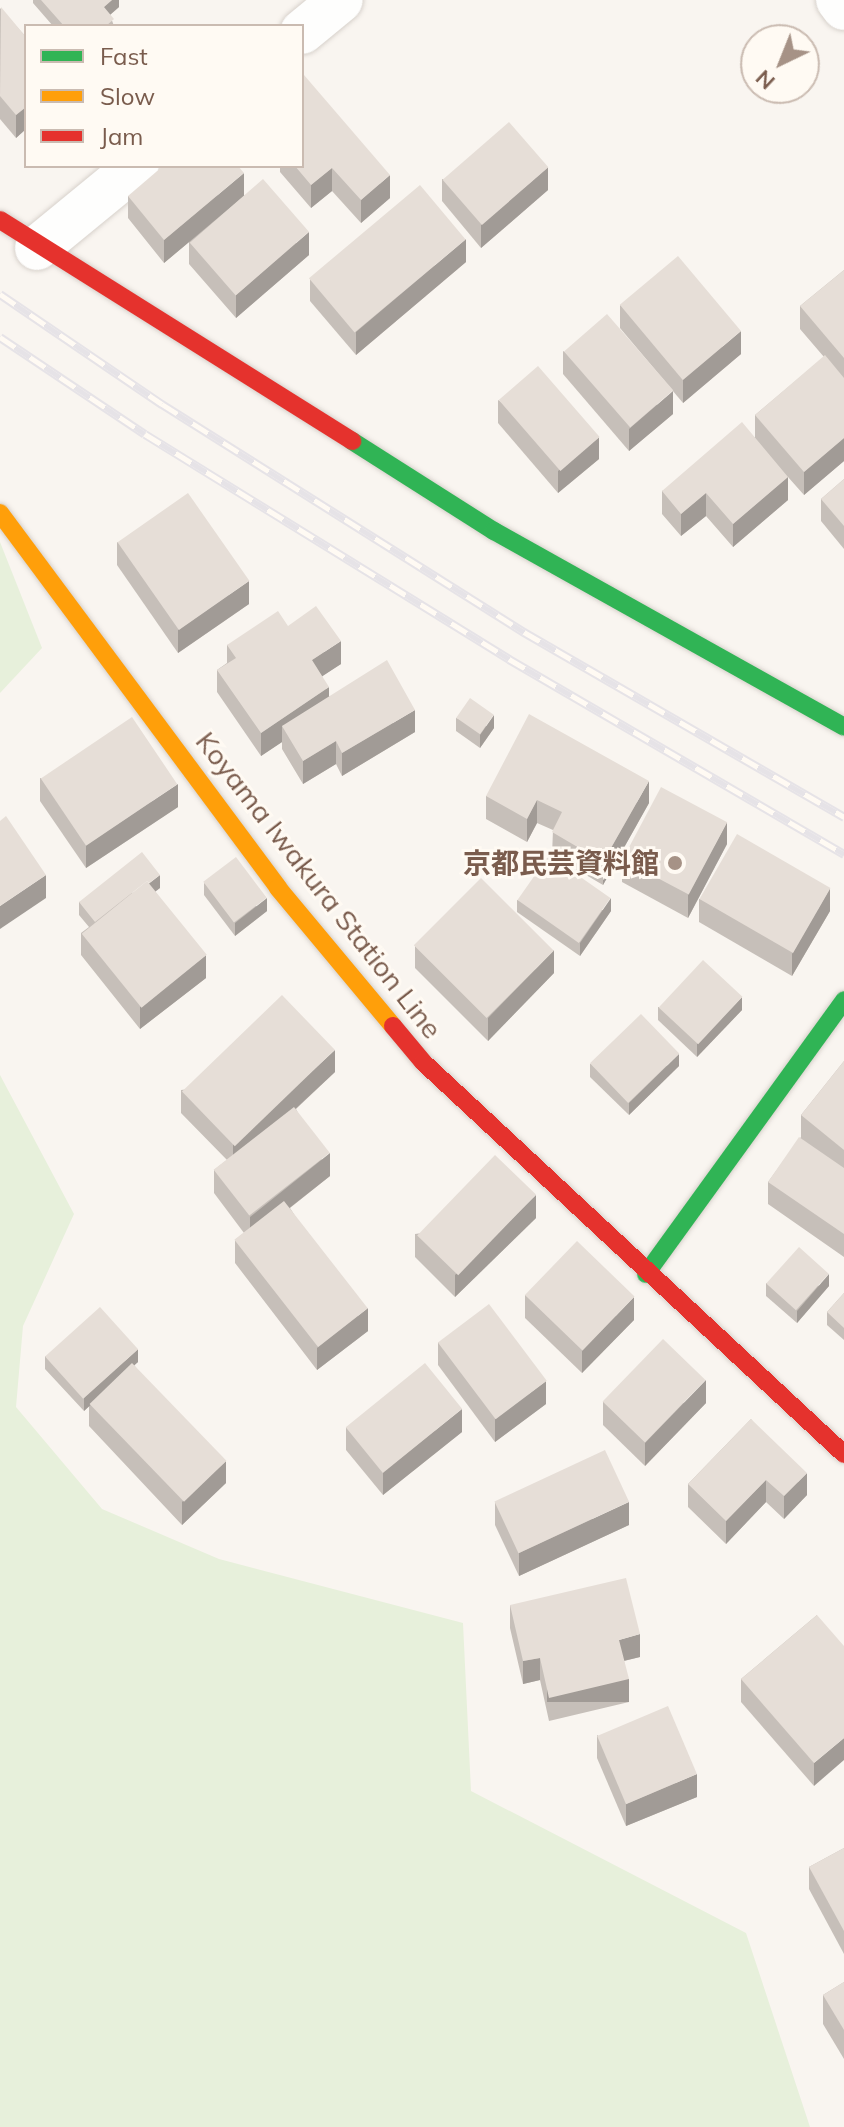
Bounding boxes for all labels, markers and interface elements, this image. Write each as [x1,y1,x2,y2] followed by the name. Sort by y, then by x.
[24,24,304,168] legend
[740,24,820,104] north arrow
[100,41,148,71] text: Fast
[749,64,781,96] text: N
[100,81,155,111] text: Slow
[100,121,143,151] text: Jam
[189,725,449,1045] street label: Koyama Iwakura Station Line
[463,846,659,880] place label: 京都民芸資料館
[666,854,684,872] marker: 京都民芸資料館

